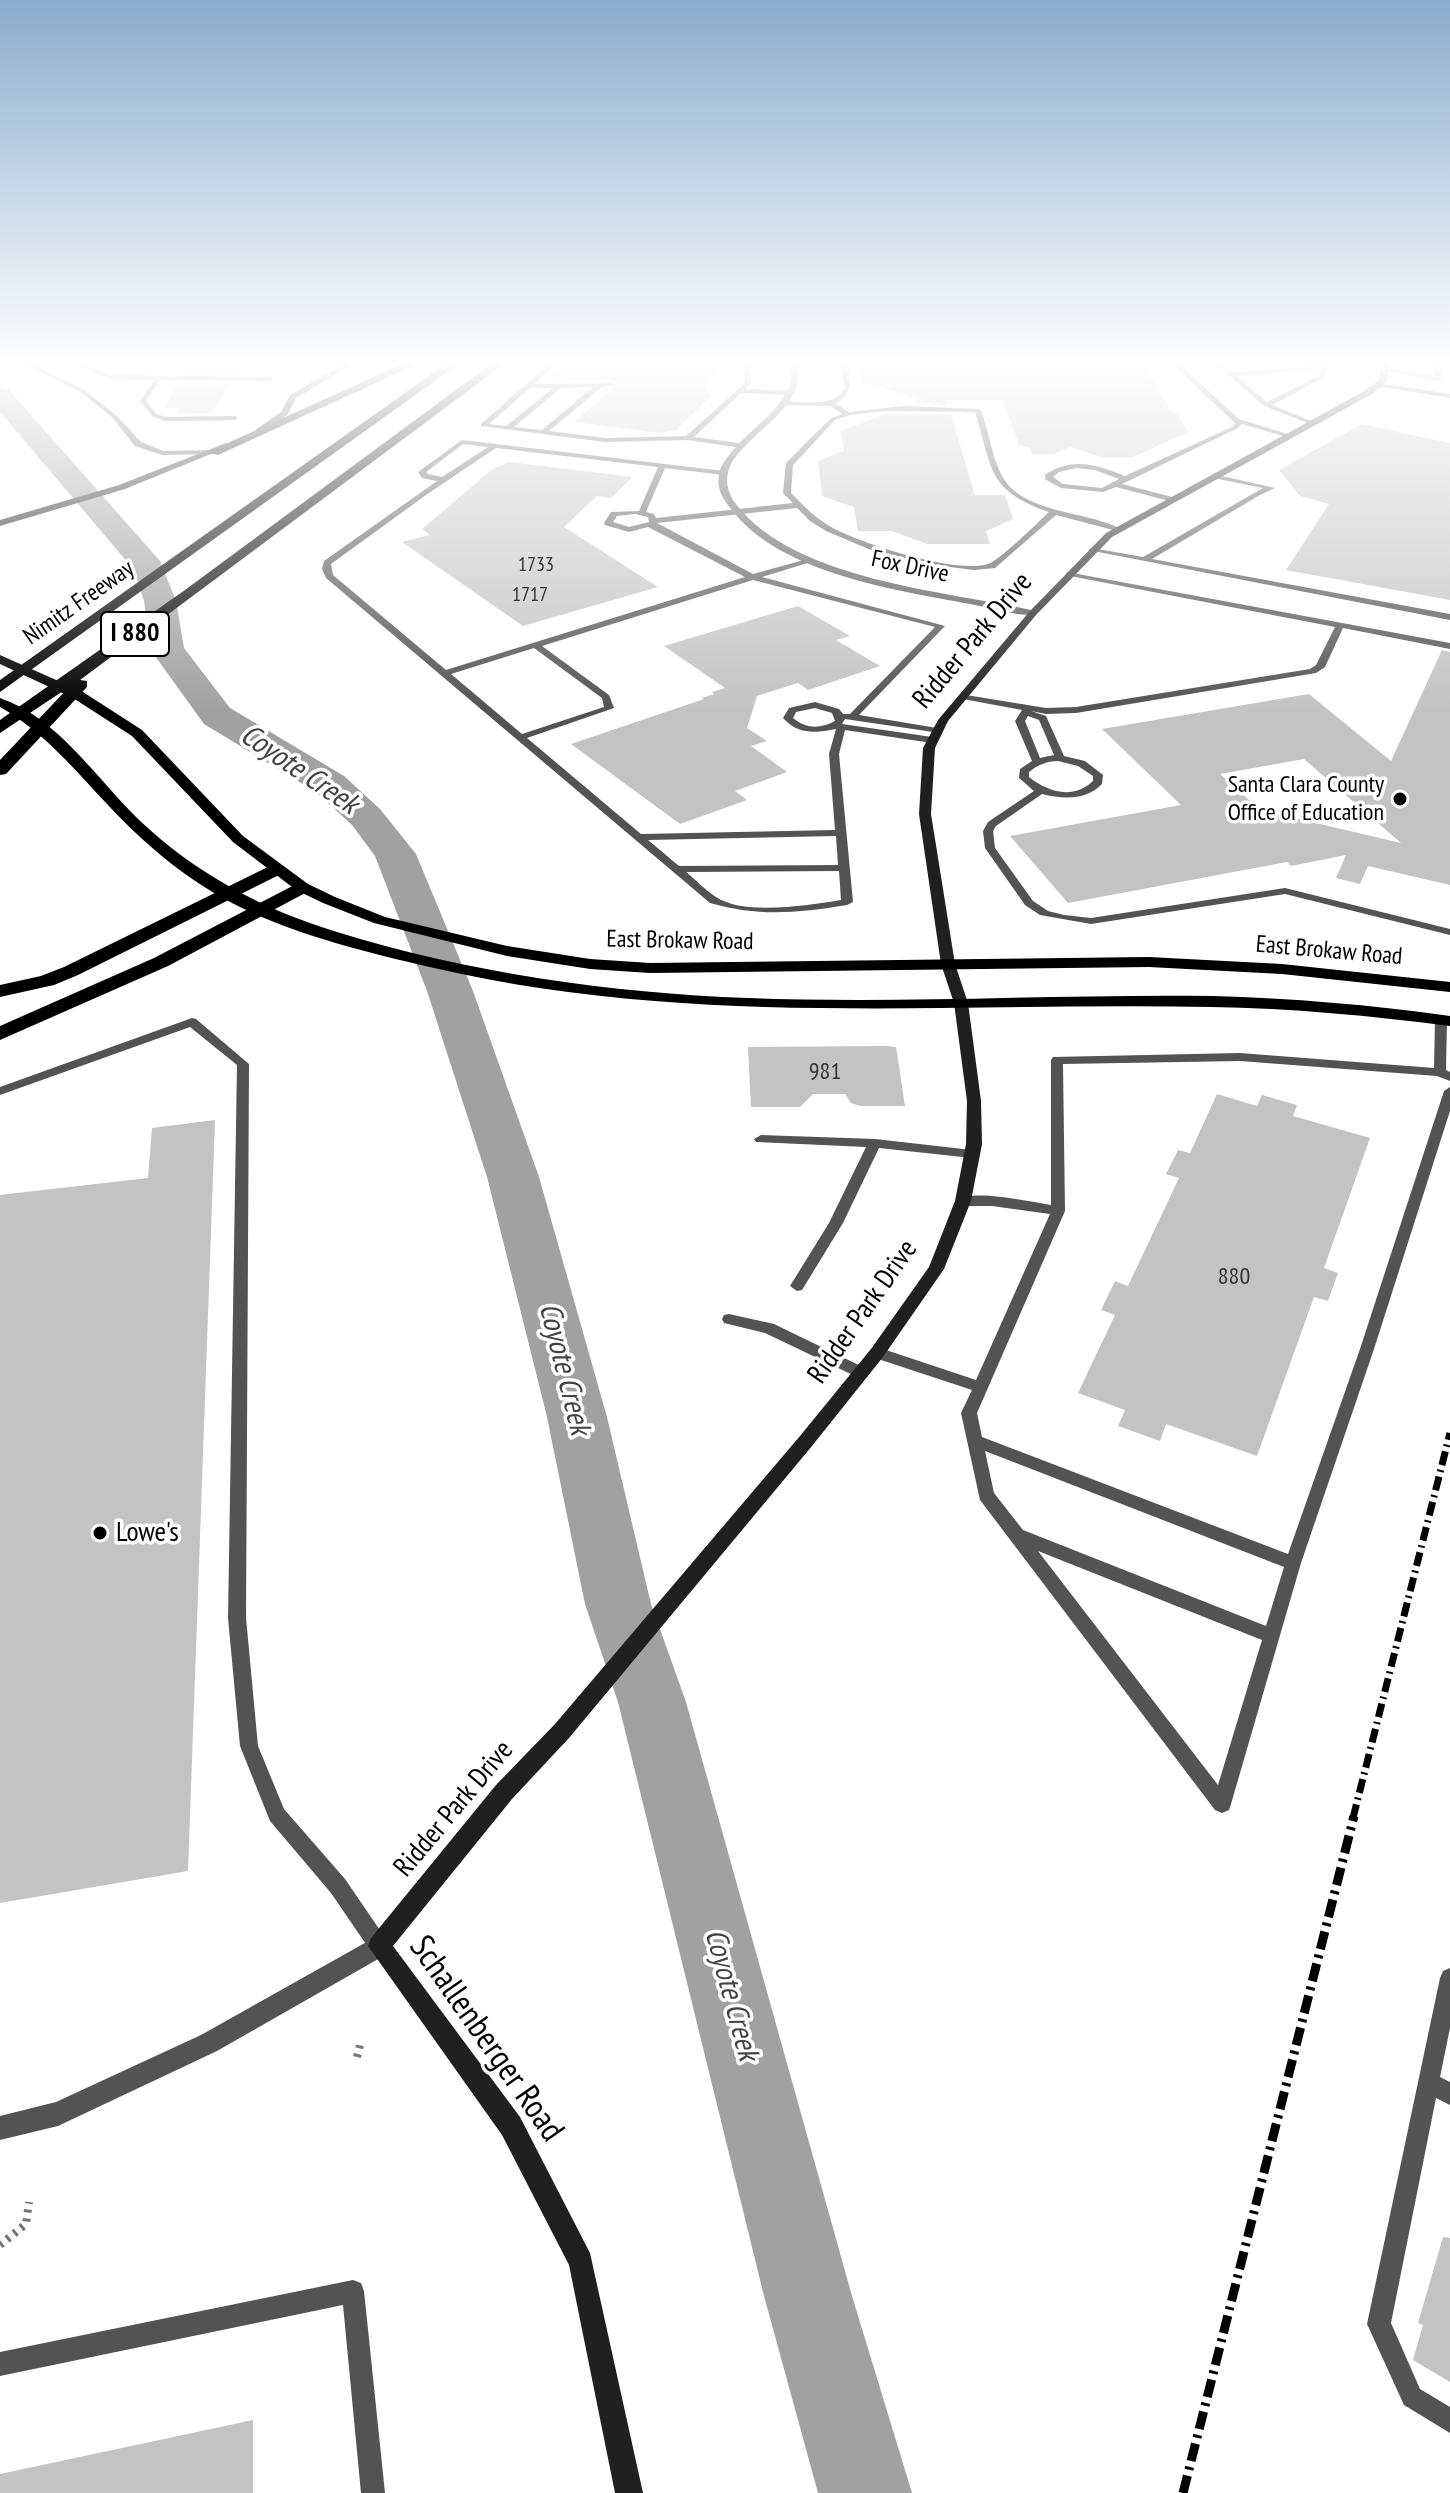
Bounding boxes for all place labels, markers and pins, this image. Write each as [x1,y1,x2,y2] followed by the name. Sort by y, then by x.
[1228,771,1384,827] place label: Santa Clara County Office of Education
[1391,790,1409,808] marker: Santa Clara County Office of Education
[116,1516,179,1550] place label: Lowe's
[91,1524,109,1542] marker: Lowe's

